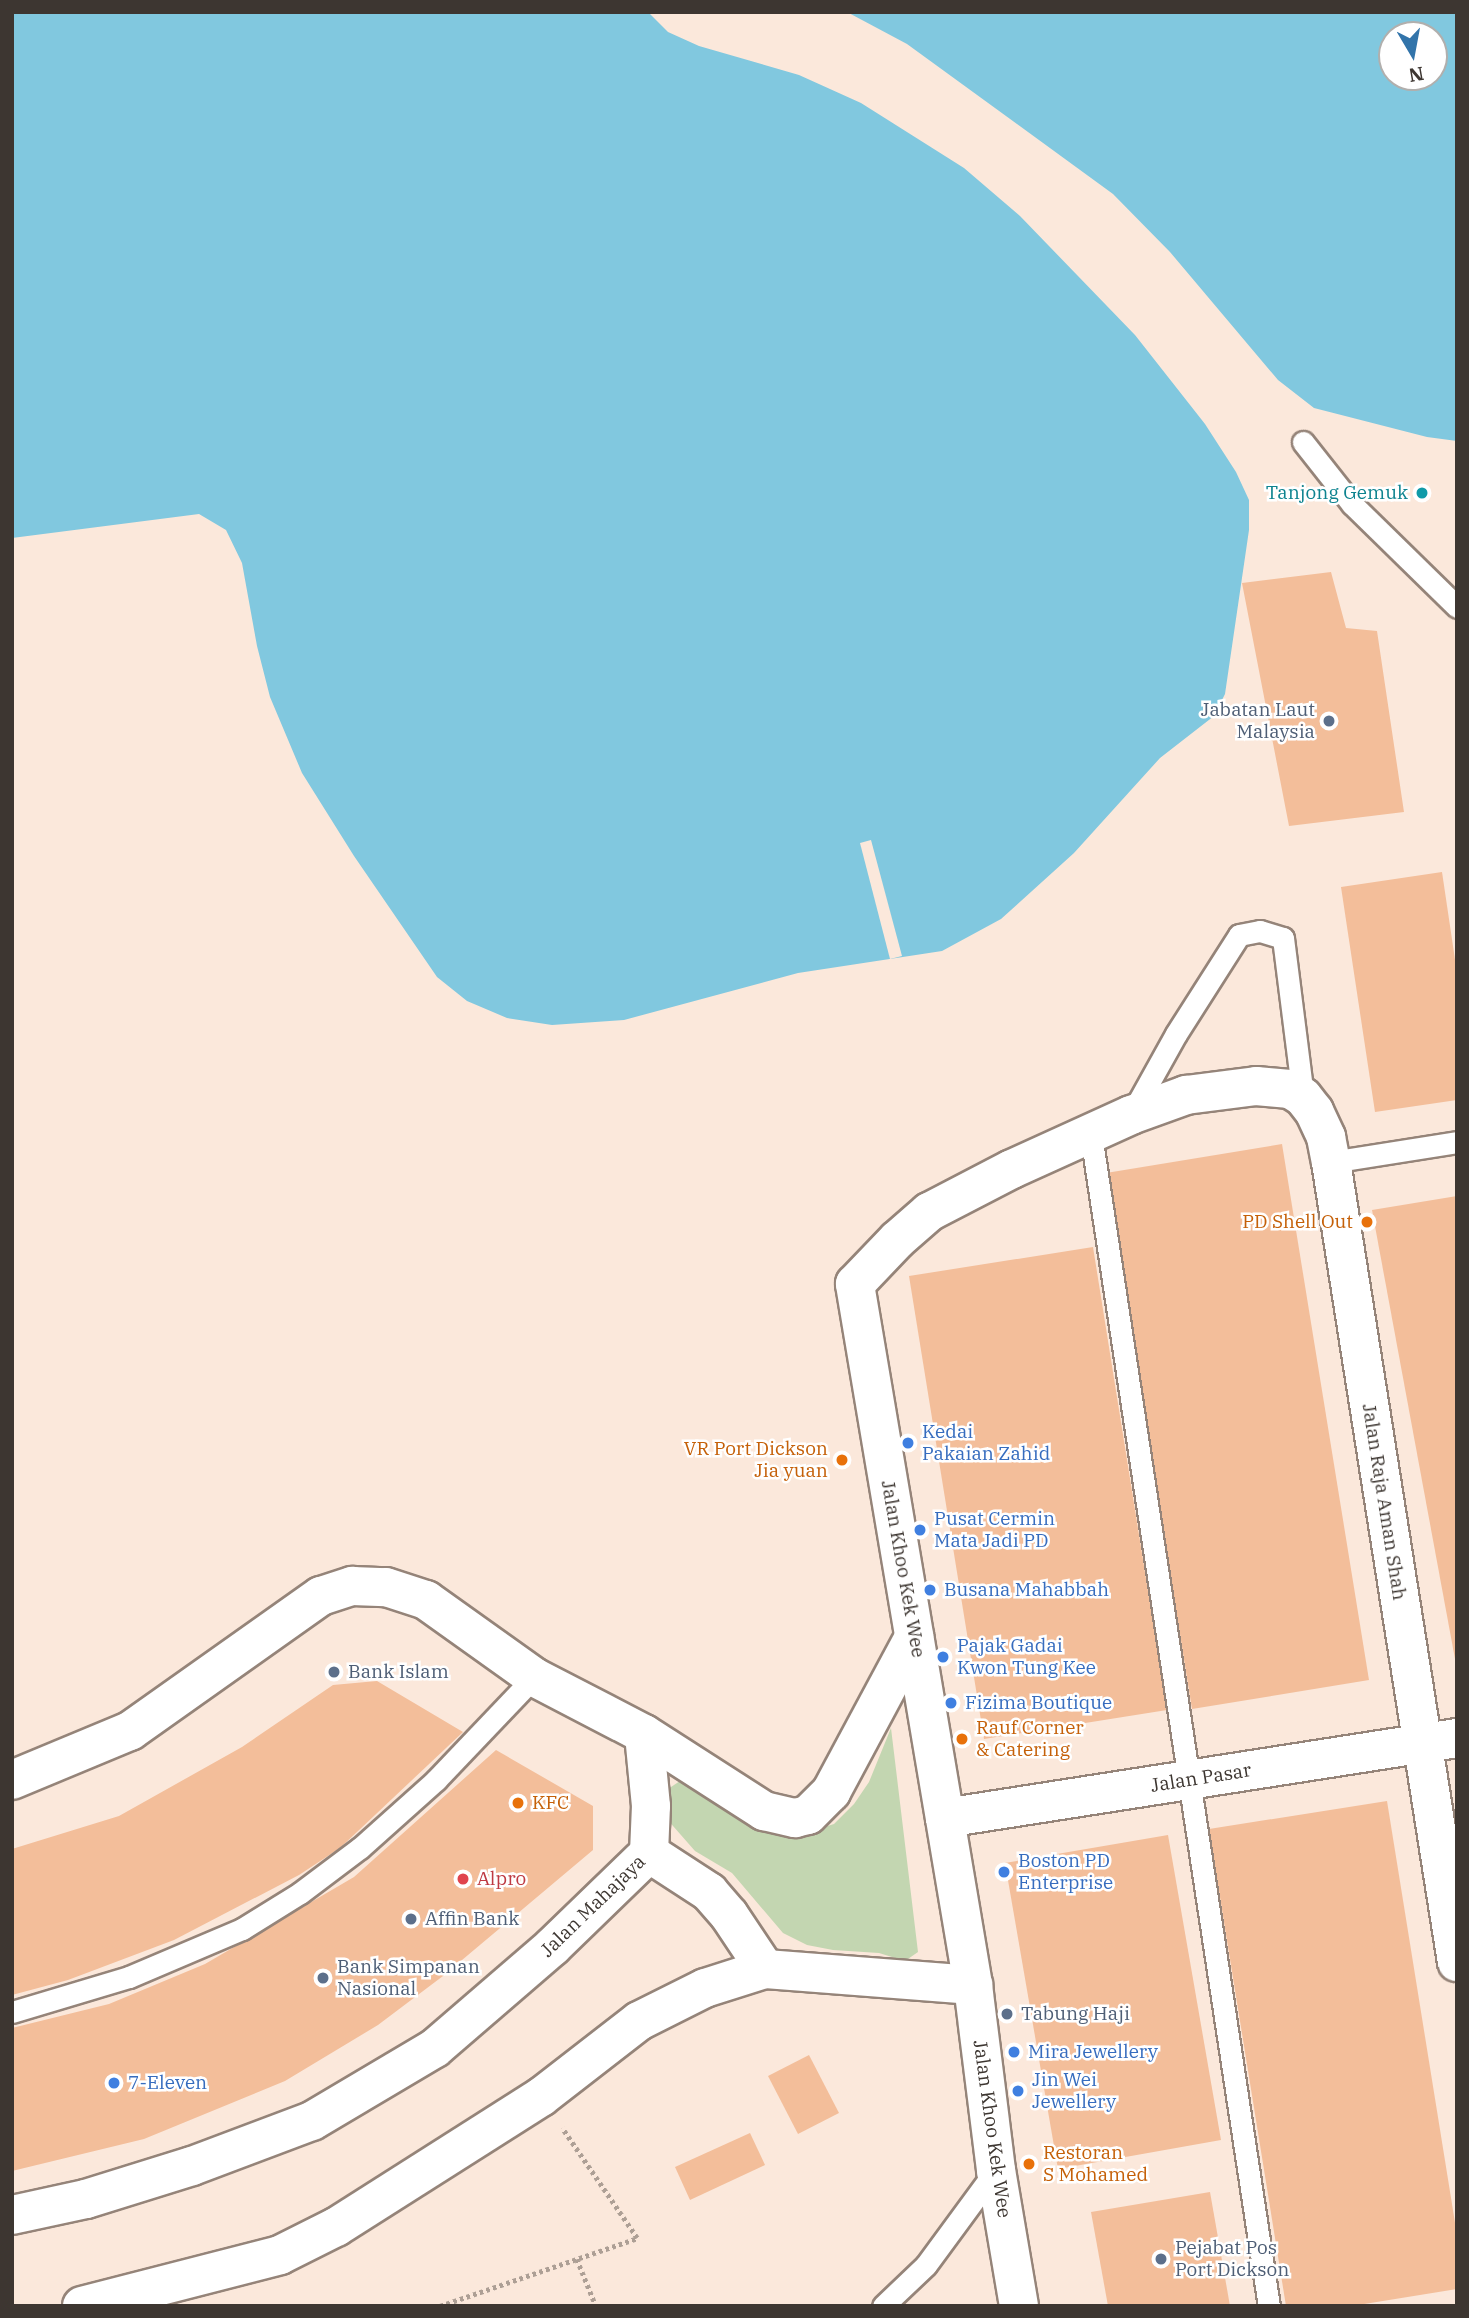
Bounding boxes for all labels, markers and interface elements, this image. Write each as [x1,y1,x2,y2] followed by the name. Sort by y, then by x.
[1378,21,1448,91] north arrow
[1407,62,1426,88] text: N
[1266,482,1408,504] place label: Tanjong Gemuk
[1414,485,1430,501] marker: Tanjong Gemuk
[1201,699,1315,743] place label: Jabatan Laut Malaysia
[1321,713,1337,729] marker: Jabatan Laut Malaysia
[1242,1211,1353,1233] place label: PD Shell Out
[1359,1214,1375,1230] marker: PD Shell Out
[1357,1402,1411,1602] street label: Jalan Raja Aman Shah
[922,1421,1050,1465] place label: Kedai Pakaian Zahid
[900,1435,916,1451] marker: Kedai Pakaian Zahid
[684,1438,828,1482] place label: VR Port Dickson Jia yuan
[834,1452,850,1468] marker: VR Port Dickson Jia yuan
[876,1479,930,1659] street label: Jalan Khoo Kek Wee
[934,1508,1055,1552] place label: Pusat Cermin Mata Jadi PD
[912,1522,928,1538] marker: Pusat Cermin Mata Jadi PD
[944,1579,1109,1601] place label: Busana Mahabbah
[922,1582,938,1598] marker: Busana Mahabbah
[957,1635,1096,1679] place label: Pajak Gadai Kwon Tung Kee
[935,1649,951,1665] marker: Pajak Gadai Kwon Tung Kee
[348,1661,449,1683] place label: Bank Islam
[326,1664,342,1680] marker: Bank Islam
[965,1692,1112,1714] place label: Fizima Boutique
[943,1695,959,1711] marker: Fizima Boutique
[976,1717,1084,1761] place label: Rauf Corner & Catering
[954,1731,970,1747] marker: Rauf Corner & Catering
[1149,1759,1253,1797] street label: Jalan Pasar
[532,1792,569,1814] place label: KFC
[510,1795,526,1811] marker: KFC
[536,1850,650,1962] street label: Jalan Mahajaya
[1018,1850,1113,1894] place label: Boston PD Enterprise
[996,1864,1012,1880] marker: Boston PD Enterprise
[477,1868,526,1890] place label: Alpro
[455,1871,471,1887] marker: Alpro
[425,1908,519,1930] place label: Affin Bank
[403,1911,419,1927] marker: Affin Bank
[337,1956,480,2000] place label: Bank Simpanan Nasional
[315,1970,331,1986] marker: Bank Simpanan Nasional
[1021,2003,1130,2025] place label: Tabung Haji
[999,2006,1015,2022] marker: Tabung Haji
[968,2039,1016,2219] street label: Jalan Khoo Kek Wee
[1028,2041,1158,2063] place label: Mira Jewellery
[1006,2044,1022,2060] marker: Mira Jewellery
[1032,2069,1116,2113] place label: Jin Wei Jewellery
[128,2072,207,2094] place label: 7-Eleven
[106,2075,122,2091] marker: 7-Eleven
[1010,2083,1026,2099] marker: Jin Wei Jewellery
[1043,2142,1148,2186] place label: Restoran S Mohamed
[1021,2156,1037,2172] marker: Restoran S Mohamed
[1175,2237,1289,2281] place label: Pejabat Pos Port Dickson
[1153,2251,1169,2267] marker: Pejabat Pos Port Dickson

